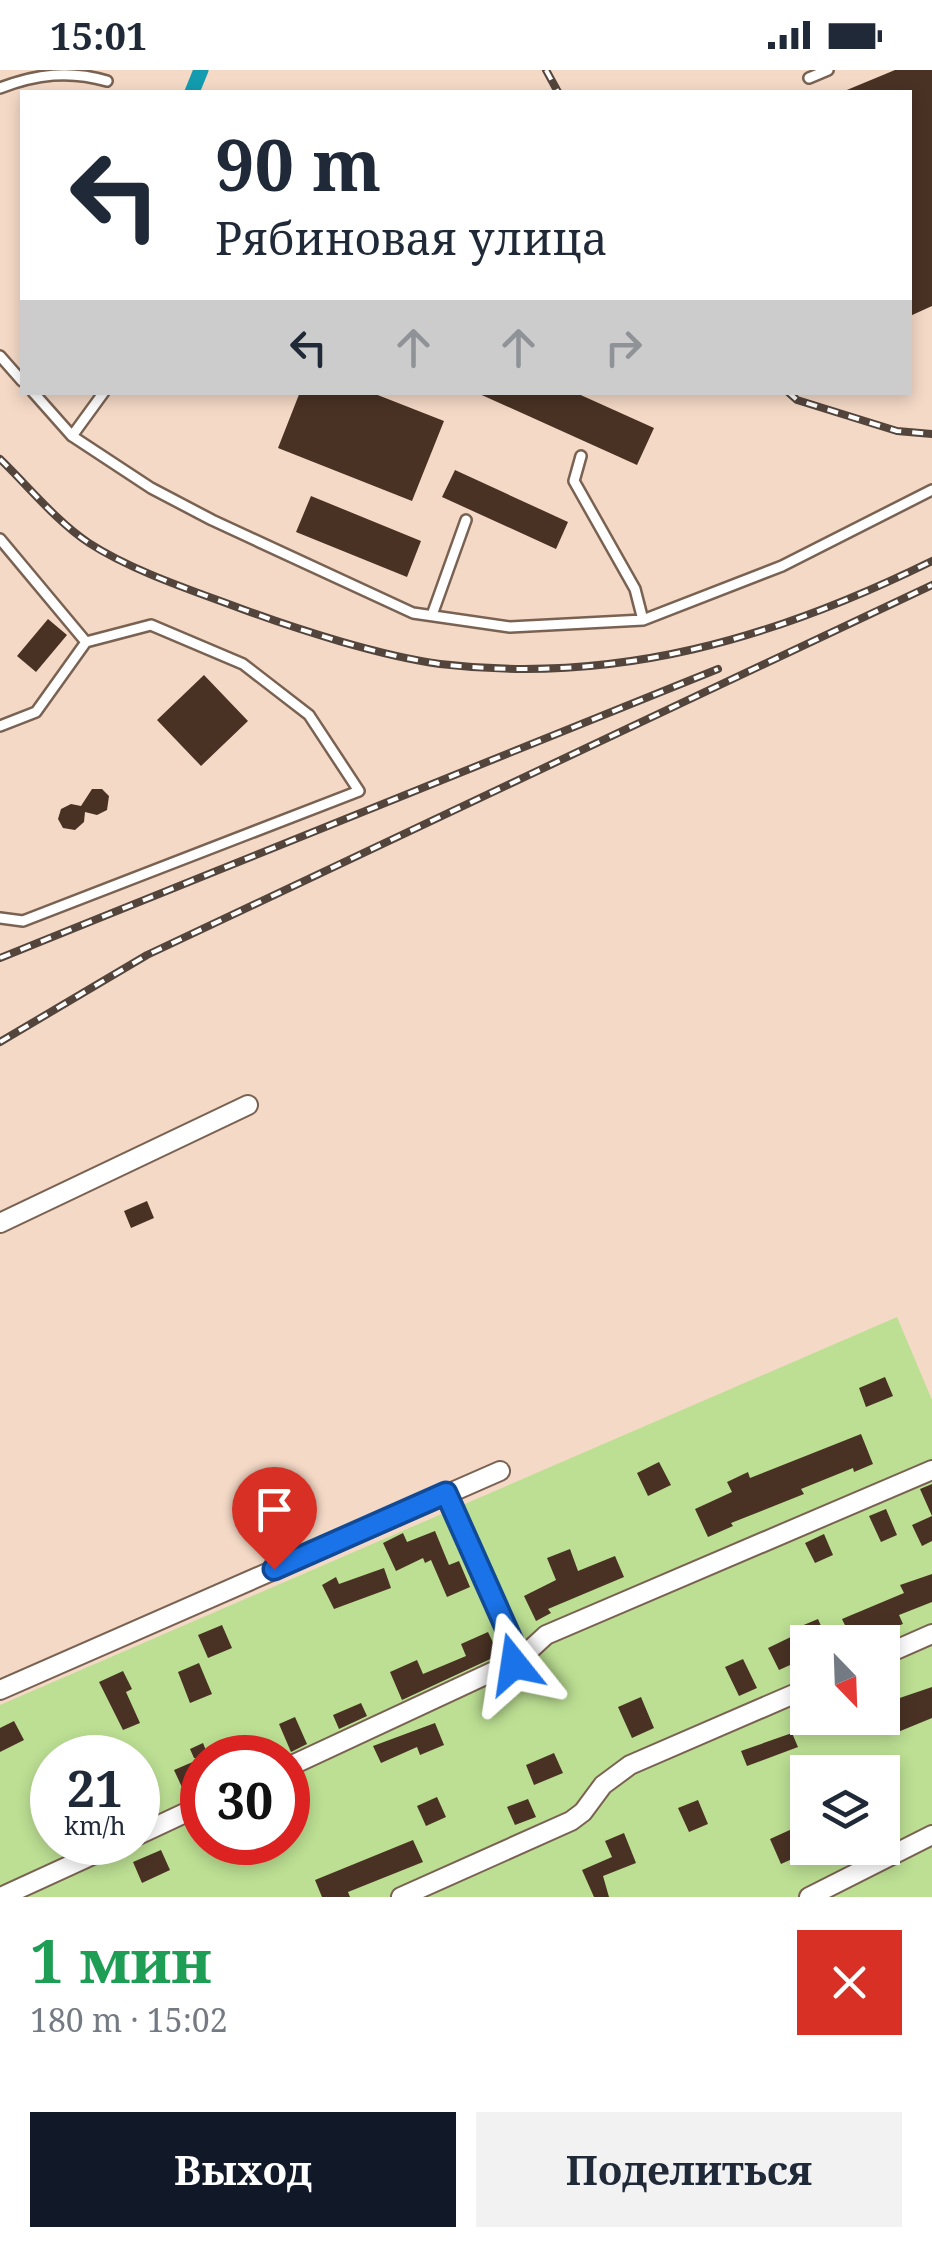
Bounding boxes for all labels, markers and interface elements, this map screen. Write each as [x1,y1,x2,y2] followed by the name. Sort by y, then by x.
[50,9,147,61] text: 15:01
[215,116,381,212] text: 90 m
[50,130,180,260] icon: left
[215,207,608,268] text: Рябиновая улица
[281,320,336,375] icon: left
[386,320,441,375] icon: ahead
[491,320,546,375] icon: ahead
[596,320,651,375] icon: right
[232,1467,317,1570] pin
[247,1482,302,1537] icon: arrive
[462,1612,566,1716] position arrow
[790,1625,900,1735] north arrow
[790,1625,900,1865] map controls
[180,1735,310,1865] speed limit sign: 30
[67,1754,123,1822] text: 21
[790,1755,900,1865] button: layers
[64,1808,126,1842] text: km/h
[30,1919,212,2001] text: 1 мин
[797,1930,902,2035] button: close
[30,1998,228,2041] text: 180 m · 15:02
[30,2112,456,2227] button: Выход
[476,2112,902,2227] button: Поделиться

